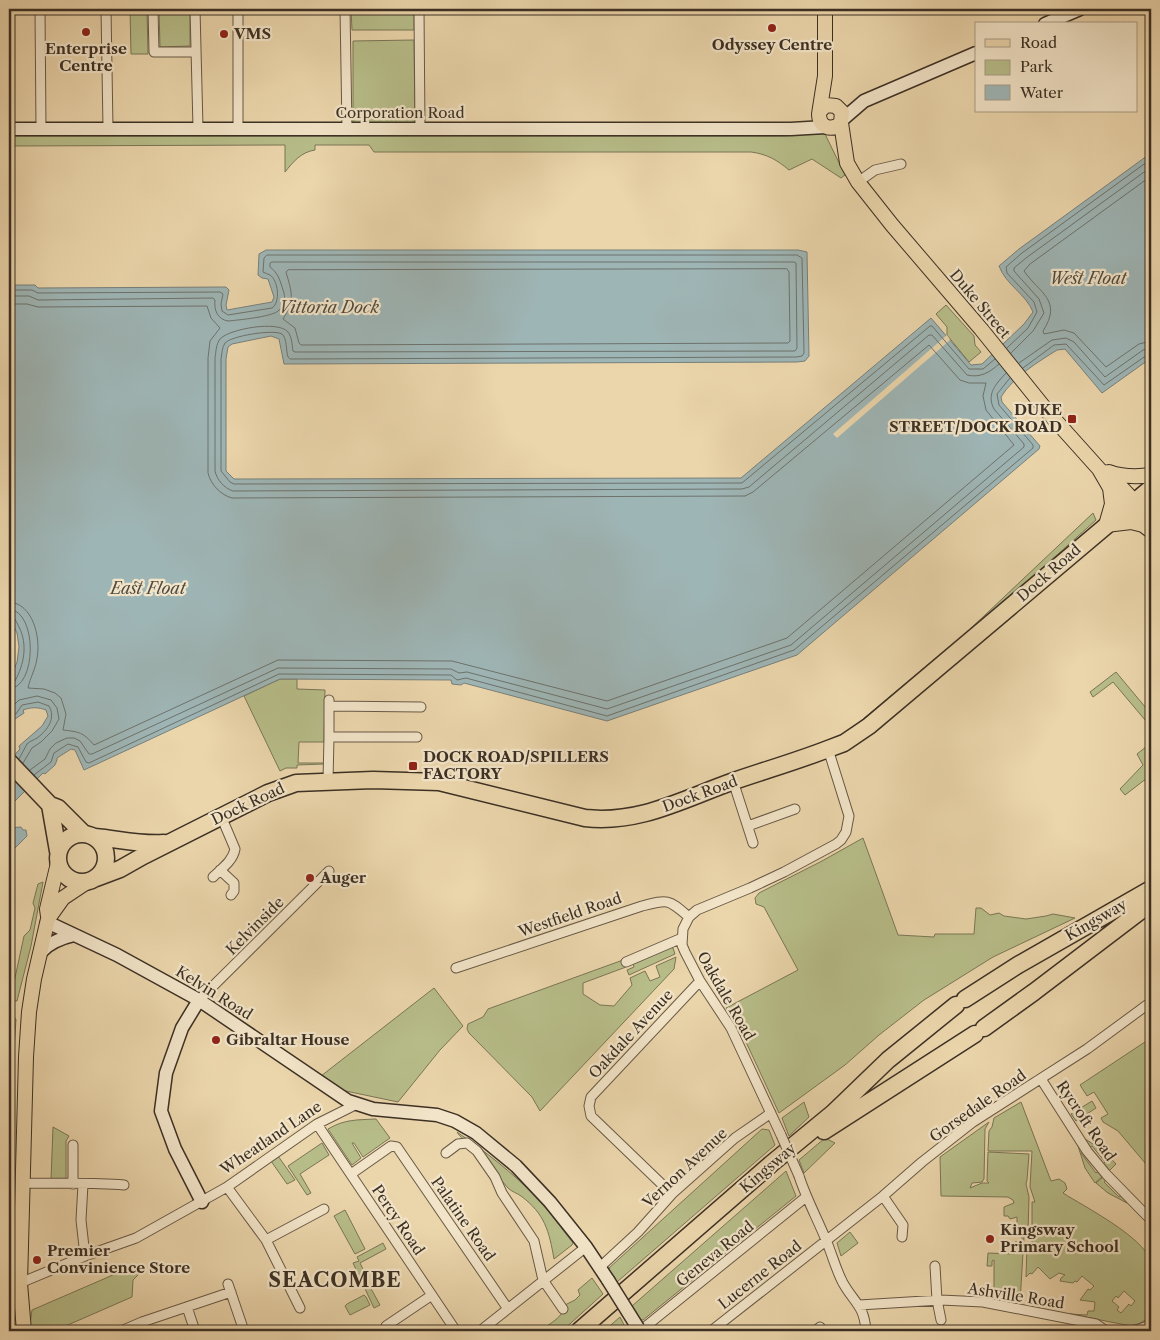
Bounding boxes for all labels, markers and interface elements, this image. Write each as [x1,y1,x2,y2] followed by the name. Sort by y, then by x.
[766,22,778,34] marker: Odyssey Centre
[975,22,1138,112] legend
[233,24,271,43] place label: VMS
[80,26,92,38] marker: Enterprise Centre
[218,28,230,40] marker: VMS
[1020,33,1057,52] text: Road
[712,35,832,54] place label: Odyssey Centre
[45,39,127,75] place label: Enterprise Centre
[1020,57,1054,76] text: Park
[1019,83,1064,102] text: Water
[335,103,465,122] street label: Corporation Road
[946,265,1015,343] street label: Duke Street
[1049,268,1128,288] water label: West Float
[279,297,380,317] water label: Vittoria Dock
[889,400,1062,436] place label: DUKE STREET/DOCK ROAD
[1066,413,1078,425] marker: DUKE STREET/DOCK ROAD
[1013,540,1085,606] street label: Dock Road
[108,578,187,598] water label: East Float
[423,747,609,783] place label: DOCK ROAD/SPILLERS FACTORY
[407,760,419,772] marker: DOCK ROAD/SPILLERS FACTORY
[660,771,740,816] street label: Dock Road
[208,778,287,829] street label: Dock Road
[319,868,367,887] place label: Auger
[304,872,316,884] marker: Auger
[515,888,624,941] street label: Westfield Road
[222,893,288,959] street label: Kelvinside
[1062,894,1130,945] street label: Kingsway
[693,948,760,1044] street label: Oakdale Road
[172,961,256,1024] street label: Kelvin Road
[584,985,677,1082] street label: Oakdale Avenue
[226,1030,349,1049] place label: Gibraltar House
[210,1034,222,1046] marker: Gibraltar House
[926,1065,1030,1146] street label: Gorsedale Road
[1053,1077,1120,1165] street label: Rycroft Road
[216,1097,325,1179] street label: Wheatland Lane
[638,1124,731,1212] street label: Vernon Avenue
[736,1138,800,1197] street label: Kingsway
[427,1173,500,1265] street label: Palatine Road
[368,1181,429,1258] street label: Percy Road
[672,1216,757,1291] street label: Geneva Road
[1000,1220,1119,1256] place label: Kingsway Primary School
[984,1233,996,1245] marker: Kingsway Primary School
[714,1236,805,1313] street label: Lucerne Road
[47,1241,190,1277] place label: Premier Convinience Store
[31,1254,43,1266] marker: Premier Convinience Store
[268,1268,402,1292] district label: SEACOMBE
[965,1278,1066,1313] street label: Ashville Road

